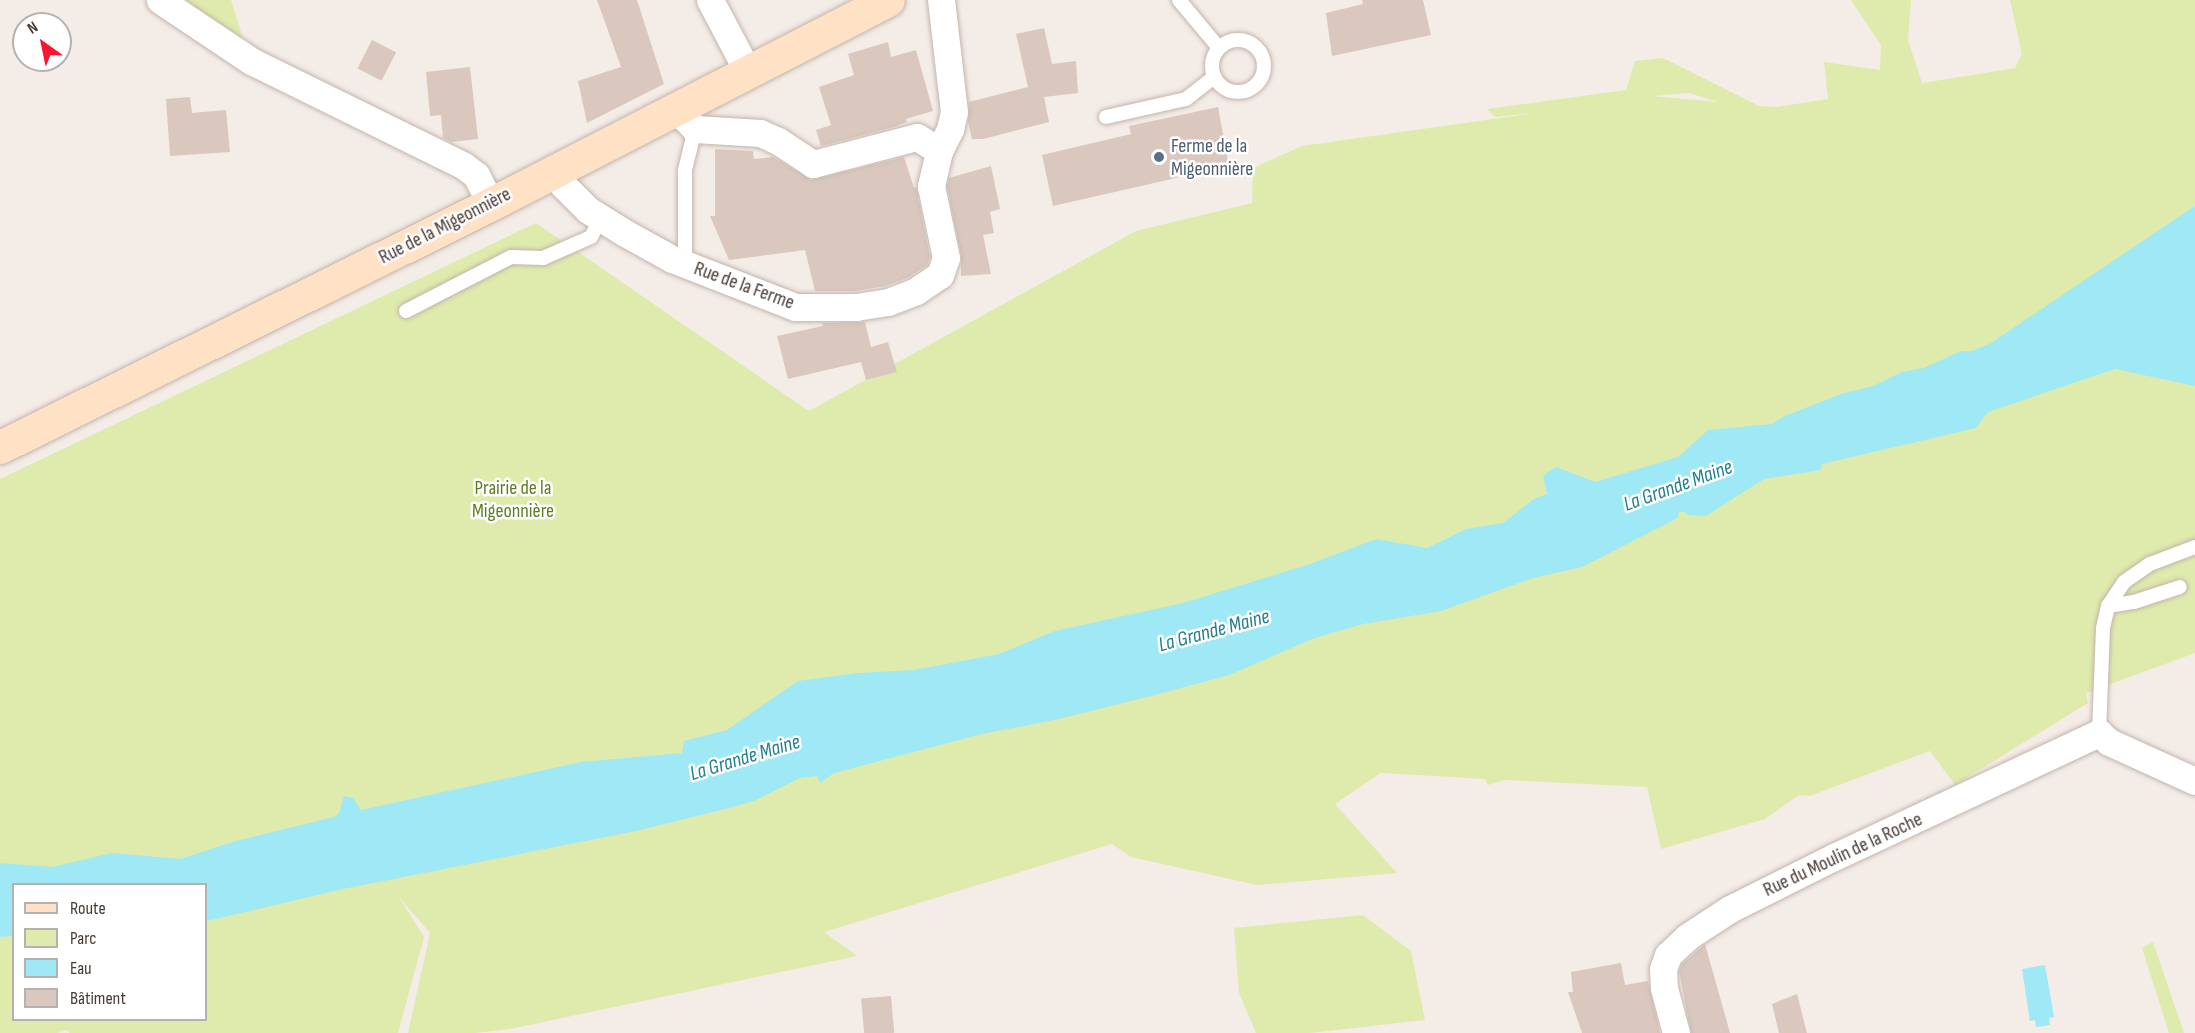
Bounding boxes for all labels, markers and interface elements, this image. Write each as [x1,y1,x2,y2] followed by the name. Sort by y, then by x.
[12,12,72,72] north arrow
[24,18,42,38] text: N
[1171,134,1253,181] place label: Ferme de la Migeonnière
[1152,150,1166,164] marker: Ferme de la Migeonnière
[375,182,515,270] street label: Rue de la Migeonnière
[691,257,797,315] street label: Rue de la Ferme
[1620,455,1736,517] water label: La Grande Maine
[472,477,554,524] park label: Prairie de la Migeonnière
[1156,604,1272,658] water label: La Grande Maine
[687,729,803,787] water label: La Grande Maine
[1760,808,1926,902] street label: Rue du Moulin de la Roche
[12,883,207,1021] legend
[70,898,106,919] text: Route
[70,928,96,949] text: Parc
[70,958,92,979] text: Eau
[70,988,126,1009] text: Bâtiment

